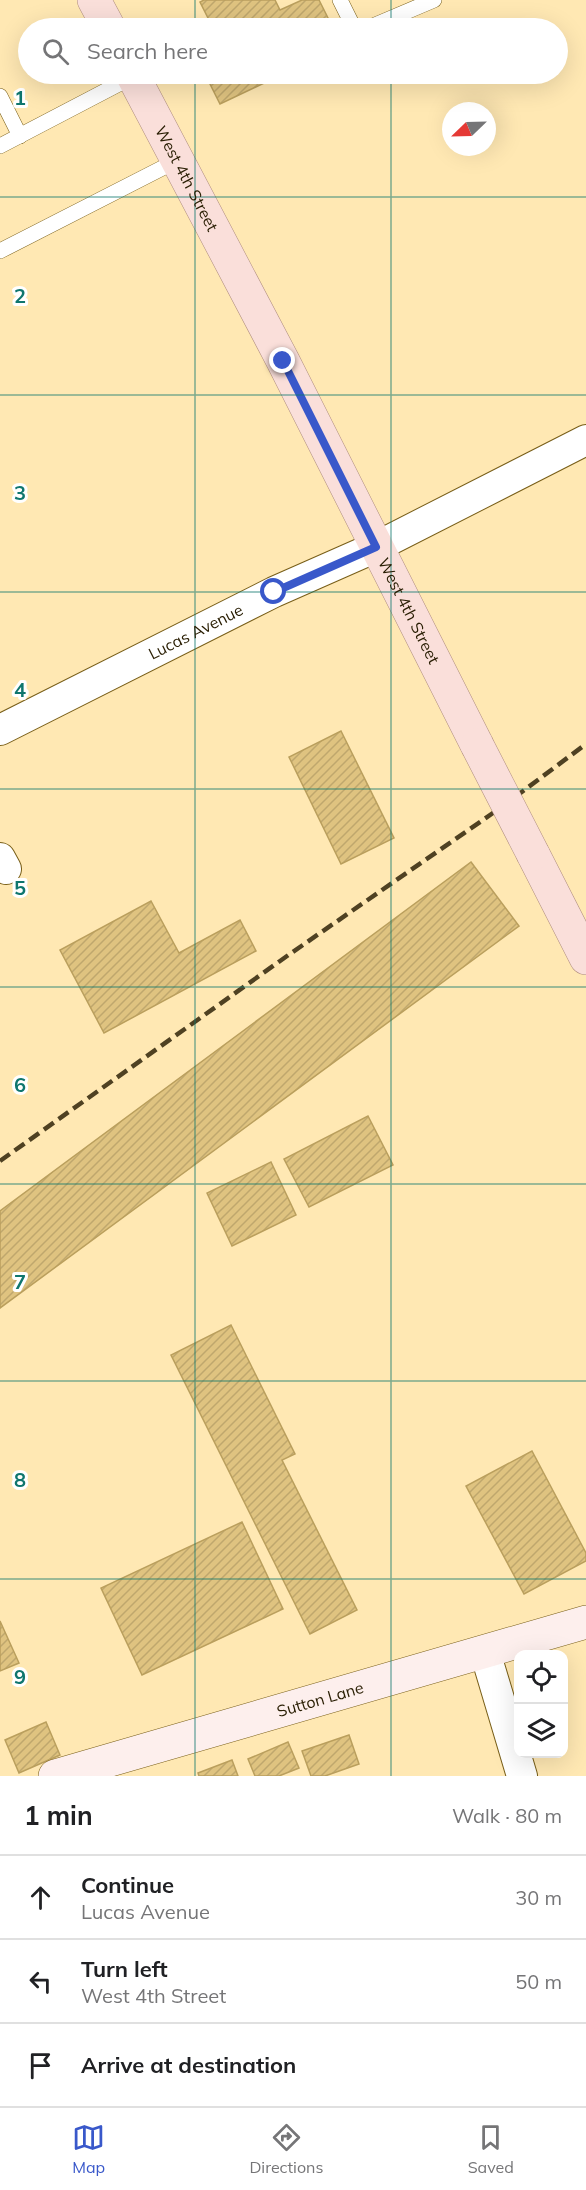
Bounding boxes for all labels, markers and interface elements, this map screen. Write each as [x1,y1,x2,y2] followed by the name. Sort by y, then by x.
[18,18,568,84] search box
[39,35,72,68] icon: search
[87,37,208,65] text: Search here
[14,85,26,110] text: 1
[442,102,496,156] north arrow
[151,122,223,235] street label: West 4th Street
[14,283,26,308] text: 2
[269,347,295,373] route end
[14,480,26,505] text: 3
[374,554,444,667] street label: West 4th Street
[260,578,286,604] route start
[145,599,246,664] street label: Lucas Avenue
[14,677,26,702] text: 4
[14,875,26,900] text: 5
[14,1072,26,1097] text: 6
[14,1269,26,1294] text: 7
[14,1467,26,1492] text: 8
[514,1650,568,1758] map controls
[514,1650,568,1704] button: locate
[14,1664,26,1689] text: 9
[274,1677,366,1721] street label: Sutton Lane
[514,1704,568,1758] button: layers
[24,1799,93,1832] text: 1 min
[452,1803,562,1828] text: Walk · 80 m
[81,1871,174,1899] text: Continue
[24,1881,57,1914] icon: ahead
[515,1885,562,1910] text: 30 m
[81,1899,210,1924] text: Lucas Avenue
[81,1955,168,1983] text: Turn left
[24,1965,57,1998] icon: left
[515,1969,562,1994] text: 50 m
[81,1983,226,2008] text: West 4th Street
[24,2049,57,2082] icon: arrive
[81,2051,296,2079] text: Arrive at destination
[72,2121,105,2177] tab: Map
[249,2121,323,2177] tab: Directions
[468,2121,514,2177] tab: Saved

